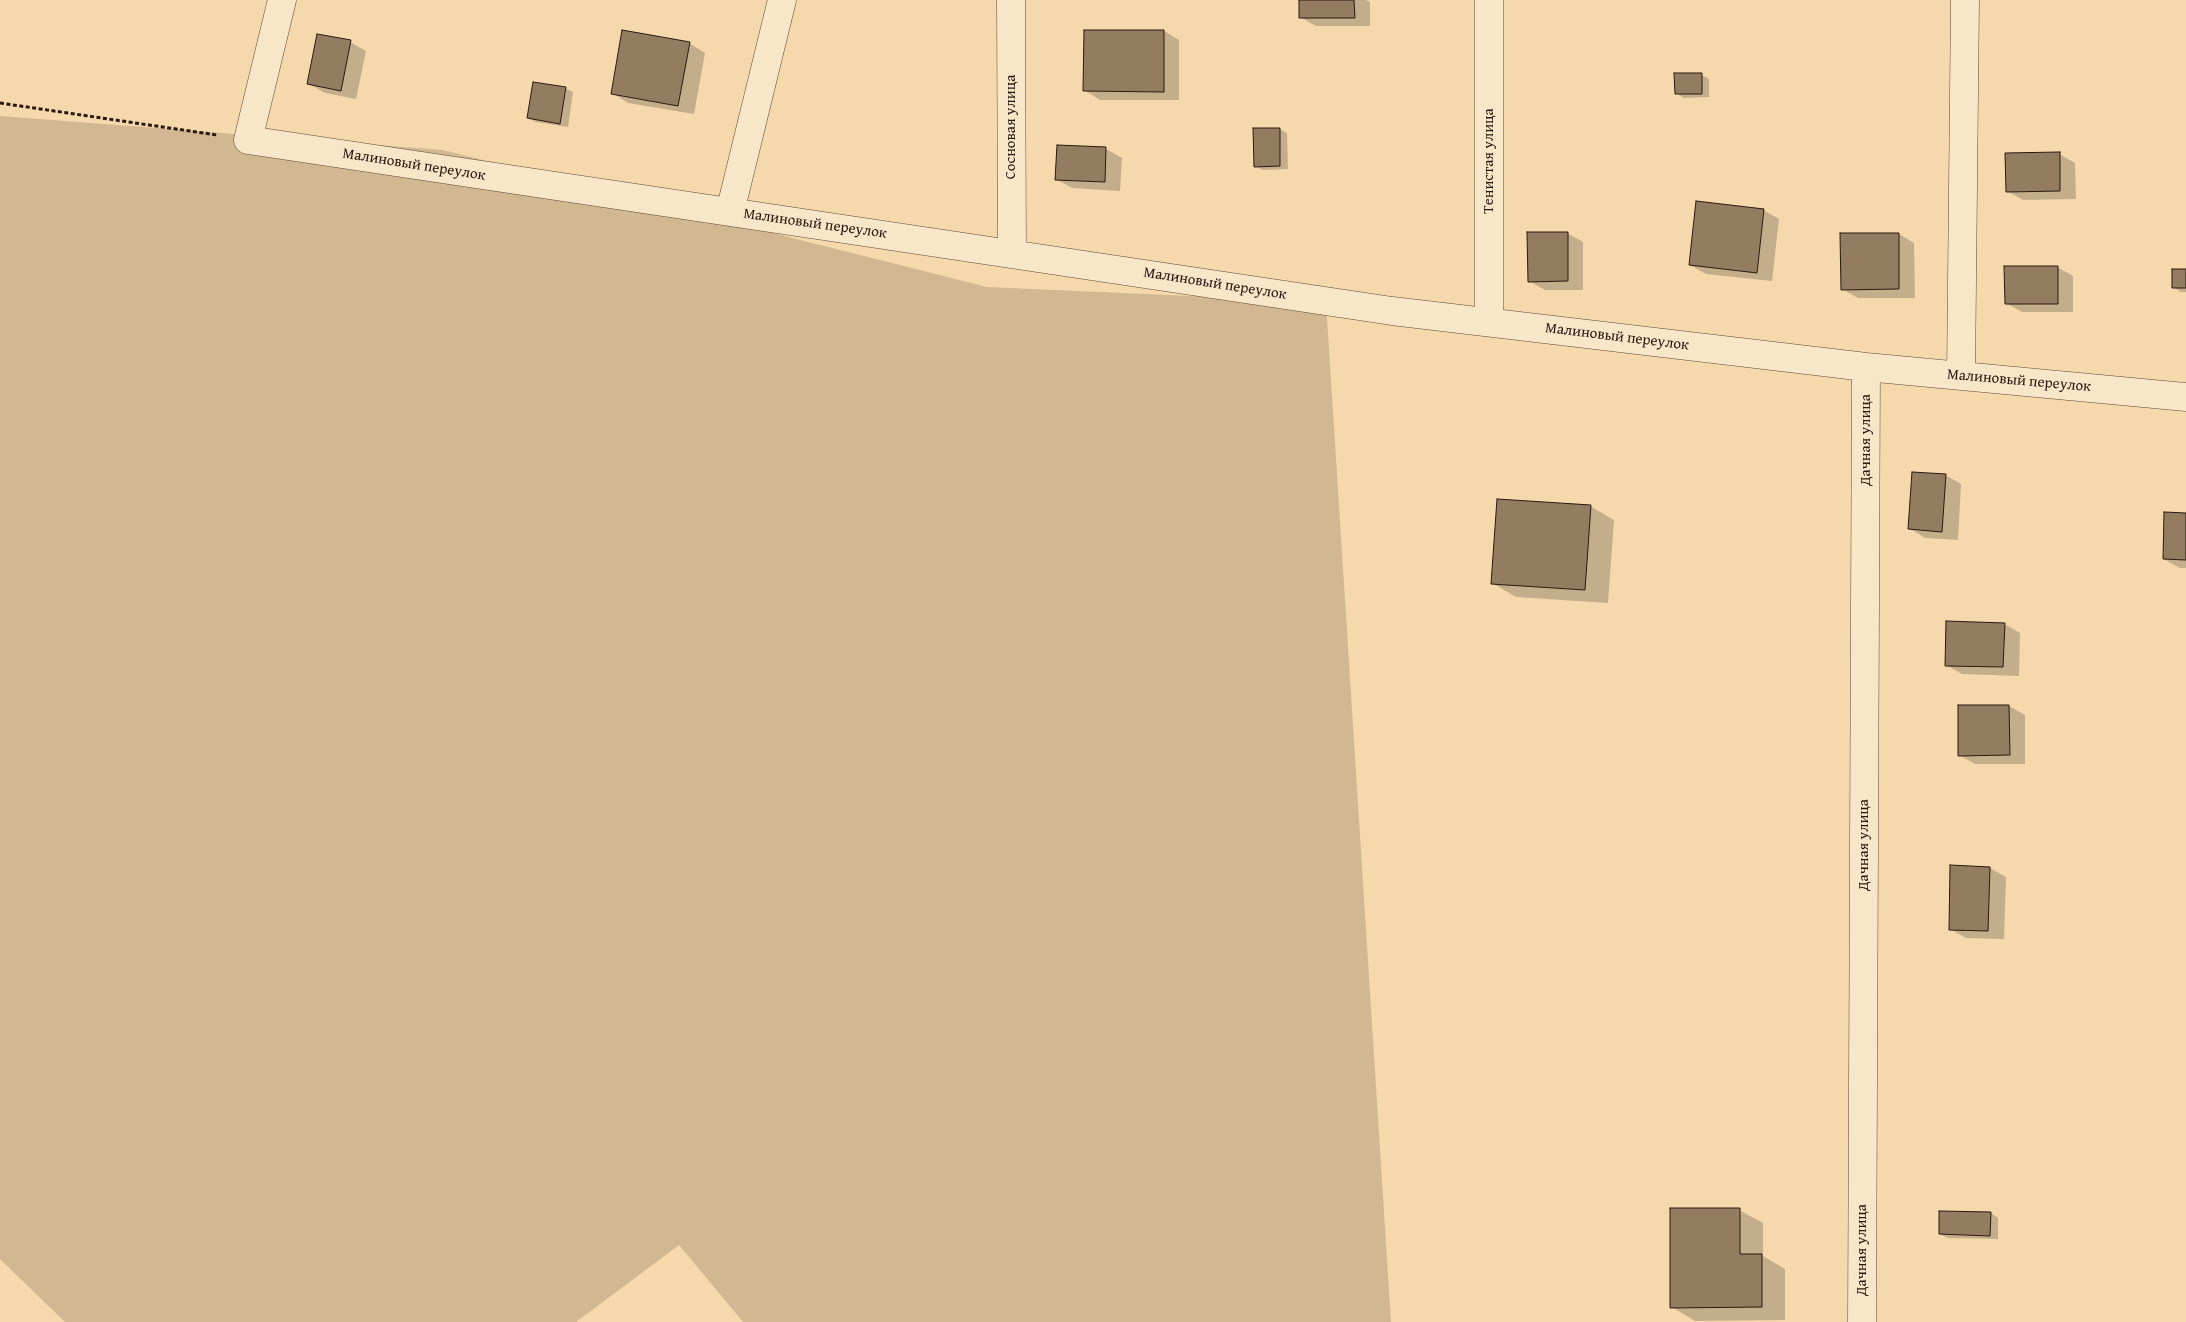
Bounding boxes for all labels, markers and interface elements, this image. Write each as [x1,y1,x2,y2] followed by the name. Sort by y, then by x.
[1002,75,1020,179] street label: Сосновая улица
[1480,108,1498,214] street label: Тенистая улица
[341,145,487,185] street label: Малиновый переулок
[742,205,888,243] street label: Малиновый переулок
[1142,264,1288,304] street label: Малиновый переулок
[1544,319,1690,355] street label: Малиновый переулок
[1946,366,2092,396] street label: Малиновый переулок
[1857,394,1875,486] street label: Дачная улица
[1855,799,1873,891] street label: Дачная улица
[1853,1204,1871,1296] street label: Дачная улица

